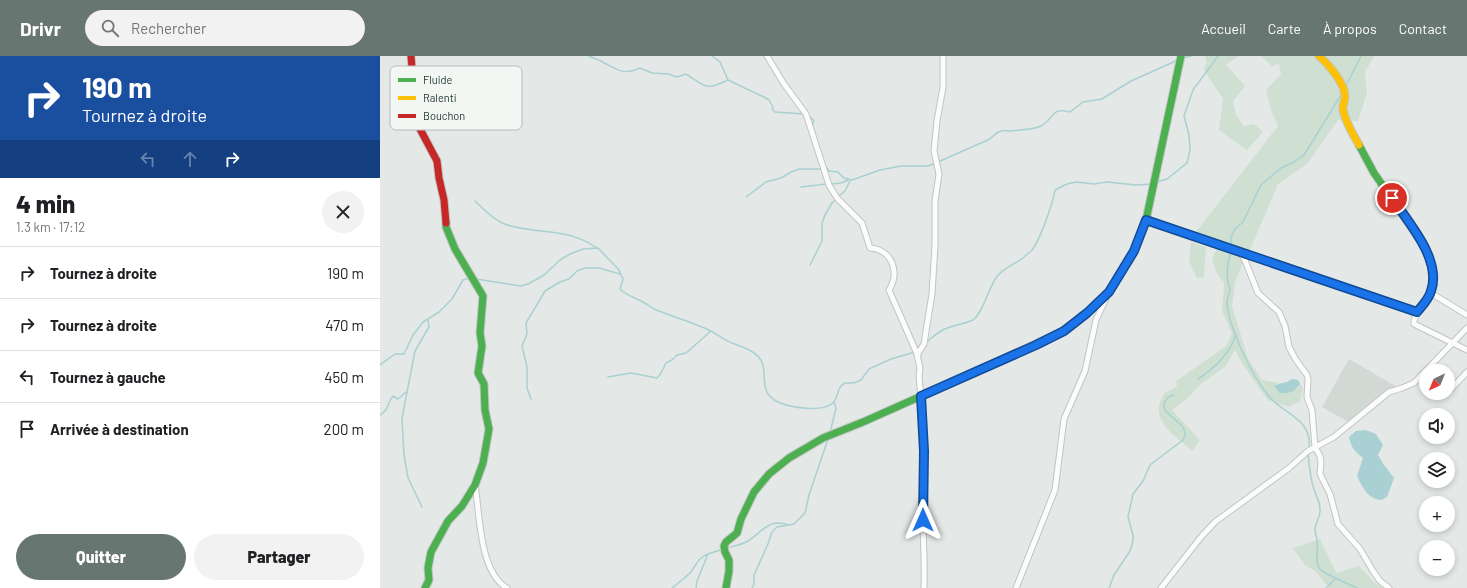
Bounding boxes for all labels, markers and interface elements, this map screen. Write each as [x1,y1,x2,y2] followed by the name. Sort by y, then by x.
[85,10,365,46] search box
[20,17,61,40] text: Drivr
[99,17,121,39] icon: search
[131,19,207,37] text: Rechercher
[1201,20,1246,37] text: Accueil
[1268,20,1301,37] text: Carte
[1323,20,1377,37] text: À propos
[1399,20,1447,37] text: Contact
[390,66,522,130] legend
[82,70,152,104] text: 190 m
[16,72,68,124] icon: right
[423,73,452,86] text: Fluide
[423,91,457,104] text: Ralenti
[82,104,207,126] text: Tournez à droite
[423,109,465,122] text: Bouchon
[137,148,159,170] icon: left
[179,148,201,170] icon: ahead
[221,148,243,170] icon: right
[1375,181,1409,215] pin
[1381,187,1403,209] icon: arrive
[16,189,75,218] text: 4 min
[322,191,364,233] button: close
[16,219,85,235] text: 1.3 km · 17:12
[16,262,38,284] icon: right
[50,264,157,282] text: Tournez à droite
[327,264,364,282] text: 190 m
[16,314,38,336] icon: right
[50,316,157,334] text: Tournez à droite
[325,316,364,334] text: 470 m
[1419,364,1455,400] north arrow
[1419,364,1455,576] map controls
[16,366,38,388] icon: left
[50,368,166,386] text: Tournez à gauche
[324,368,364,386] text: 450 m
[1419,408,1455,444] button: sound
[16,418,38,440] icon: arrive
[50,420,189,438] text: Arrivée à destination
[324,420,364,438] text: 200 m
[1419,452,1455,488] button: layers
[1419,496,1455,532] button: +
[902,499,944,541] position arrow
[16,534,186,580] button: Quitter
[194,534,364,580] button: Partager
[1419,540,1455,576] button: −

